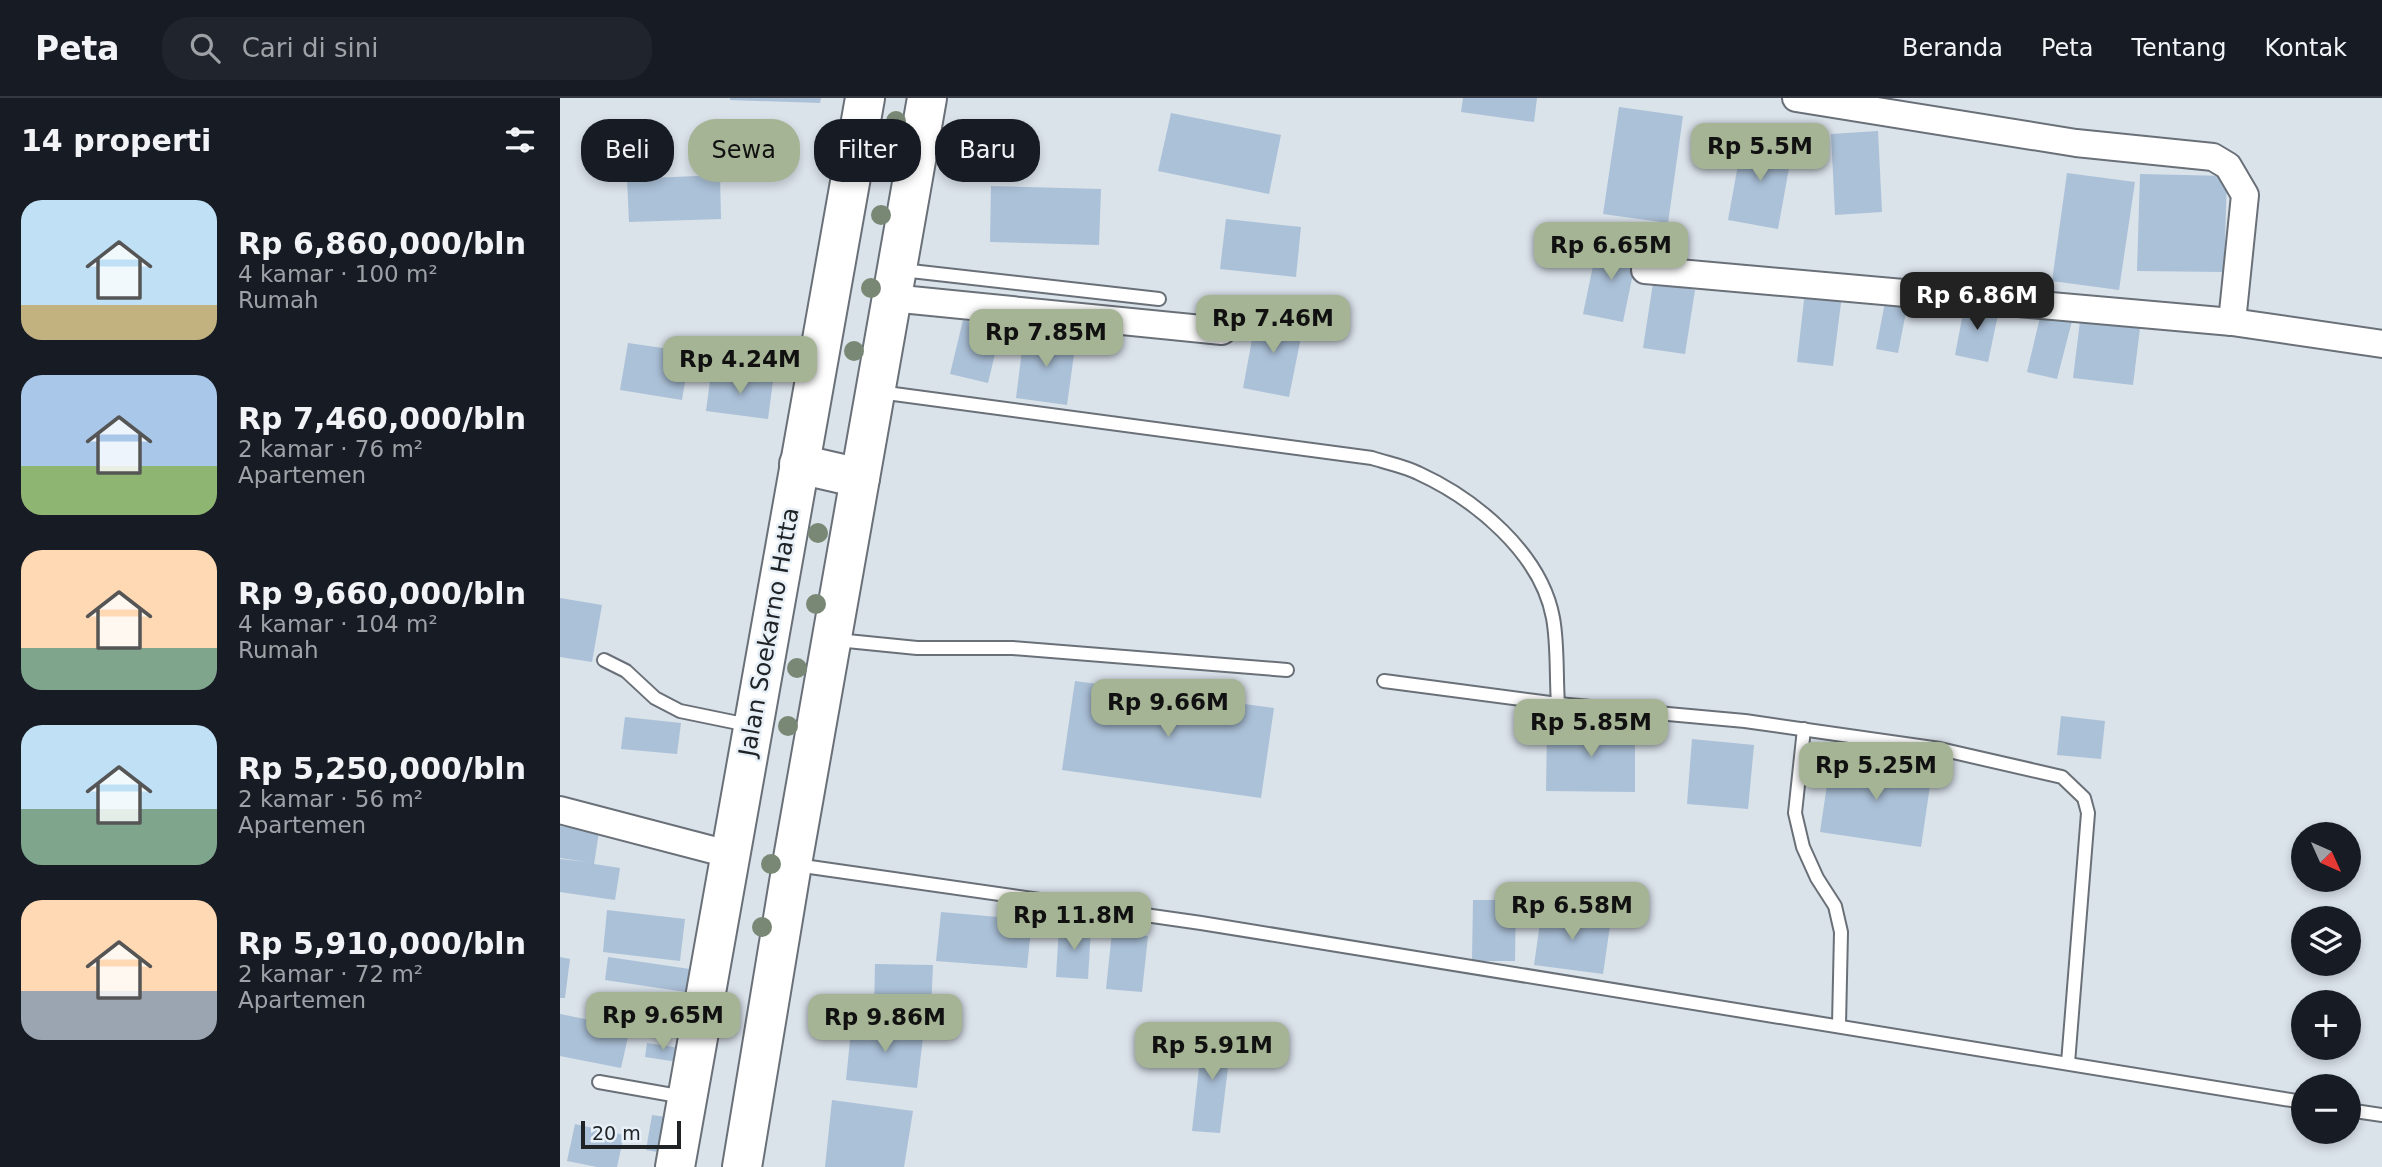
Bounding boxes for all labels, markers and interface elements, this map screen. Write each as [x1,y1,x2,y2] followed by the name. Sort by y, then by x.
[162,17,652,80] search box
[35,29,120,68] text: Peta
[186,29,224,67] icon: search
[242,33,378,63] text: Cari di sini
[1902,34,2003,62] text: Beranda
[2041,34,2093,62] text: Peta
[2131,34,2227,62] text: Tentang
[2265,34,2347,62] text: Kontak
[581,119,674,182] chip: Beli
[688,119,800,182] chip: Sewa
[814,119,921,182] chip: Filter
[935,119,1040,182] chip: Baru
[501,121,539,159] icon: filters
[21,123,211,158] text: 14 properti
[1695,123,1825,183] pin: Rp 5.5M
[1707,133,1813,159] text: Rp 5.5M
[1539,222,1683,282] pin: Rp 6.65M
[238,226,526,261] text: Rp 6,860,000/bln
[77,228,161,312] icon: home
[1550,232,1672,258] text: Rp 6.65M
[238,261,438,287] text: 4 kamar · 100 m²
[1905,272,2049,332] pin: Rp 6.86M
[1916,282,2038,308] text: Rp 6.86M
[238,287,319,313] text: Rumah
[1201,296,1345,355] pin: Rp 7.46M
[1212,305,1334,331] text: Rp 7.46M
[974,310,1118,369] pin: Rp 7.85M
[985,319,1107,345] text: Rp 7.85M
[668,336,812,396] pin: Rp 4.24M
[679,346,801,372] text: Rp 4.24M
[238,401,526,436] text: Rp 7,460,000/bln
[77,403,161,487] icon: home
[238,436,423,462] text: 2 kamar · 76 m²
[238,462,366,488] text: Apartemen
[733,505,805,761] street label: Jalan Soekarno Hatta
[238,576,526,611] text: Rp 9,660,000/bln
[77,578,161,662] icon: home
[238,611,438,637] text: 4 kamar · 104 m²
[238,637,319,663] text: Rumah
[1096,680,1240,739] pin: Rp 9.66M
[1107,689,1229,715] text: Rp 9.66M
[1519,700,1663,759] pin: Rp 5.85M
[1530,709,1652,735] text: Rp 5.85M
[1804,742,1948,802] pin: Rp 5.25M
[238,751,526,786] text: Rp 5,250,000/bln
[1815,752,1937,778] text: Rp 5.25M
[77,753,161,837] icon: home
[238,786,423,812] text: 2 kamar · 56 m²
[238,812,366,838] text: Apartemen
[2291,822,2361,892] north arrow
[2291,822,2361,1144] map controls
[1500,882,1644,942] pin: Rp 6.58M
[1002,892,1146,952] pin: Rp 11.8M
[1511,892,1633,918] text: Rp 6.58M
[1013,902,1135,928] text: Rp 11.8M
[2291,906,2361,976] button: layers
[238,926,526,961] text: Rp 5,910,000/bln
[77,928,161,1012] icon: home
[238,961,423,987] text: 2 kamar · 72 m²
[238,987,366,1013] text: Apartemen
[2291,990,2361,1060] button: +
[591,992,735,1052] pin: Rp 9.65M
[813,995,957,1054] pin: Rp 9.86M
[602,1002,724,1028] text: Rp 9.65M
[824,1004,946,1030] text: Rp 9.86M
[1140,1023,1284,1082] pin: Rp 5.91M
[1151,1032,1273,1058] text: Rp 5.91M
[2291,1074,2361,1144] button: −
[581,1118,681,1150] scale bar
[592,1122,641,1144] text: 20 m

